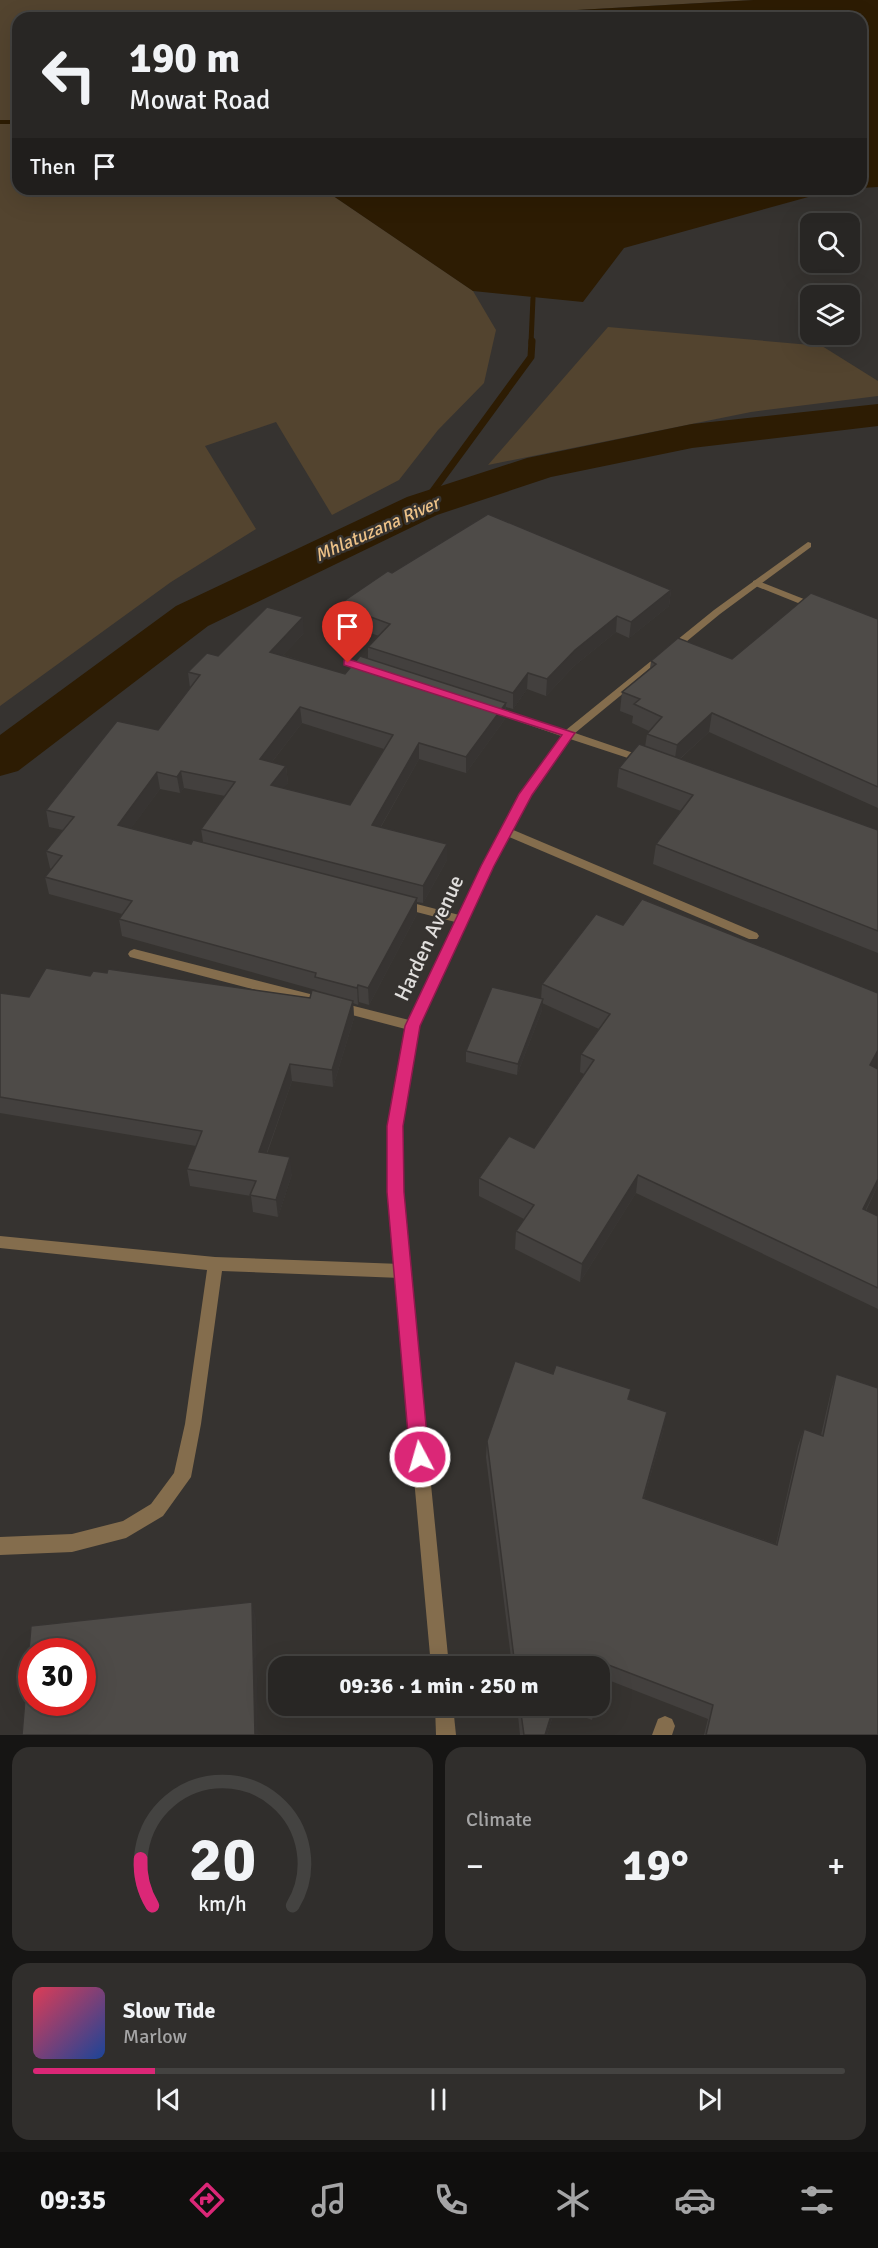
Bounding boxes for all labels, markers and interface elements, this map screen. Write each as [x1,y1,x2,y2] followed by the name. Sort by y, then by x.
[129,33,240,84] text: 190 m
[30,36,108,114] icon: left
[129,84,270,117] text: Mowat Road
[88,150,121,183] icon: arrive
[30,153,76,180] text: Then
[800,213,860,345] map controls
[800,213,860,273] button: search
[800,285,860,345] button: layers
[311,491,445,566] water label: Mhlatuzana River
[322,601,373,663] pin
[331,610,364,643] icon: arrive
[389,871,469,1005] street label: Harden Avenue
[388,1425,452,1489] position arrow
[18,1638,96,1716] speed limit sign: 30
[339,1672,539,1699] text: 09:36 · 1 min · 250 m
[466,1807,532,1832] text: Climate
[189,1821,256,1898] text: 20
[622,1838,689,1893] text: 19°
[466,1846,484,1887] text: −
[827,1846,845,1887] text: +
[198,1891,247,1917] text: km/h
[123,1997,215,2024] text: Slow Tide
[123,2024,187,2049] text: Marlow
[152,2083,185,2116] icon: previous
[422,2083,455,2116] icon: pause
[693,2083,726,2116] icon: next
[186,2179,228,2221] icon: directions
[308,2179,350,2221] icon: music
[430,2179,472,2221] icon: phone
[552,2179,594,2221] icon: climate
[674,2179,716,2221] icon: car
[796,2179,838,2221] icon: filters
[40,2184,106,2217] text: 09:35

